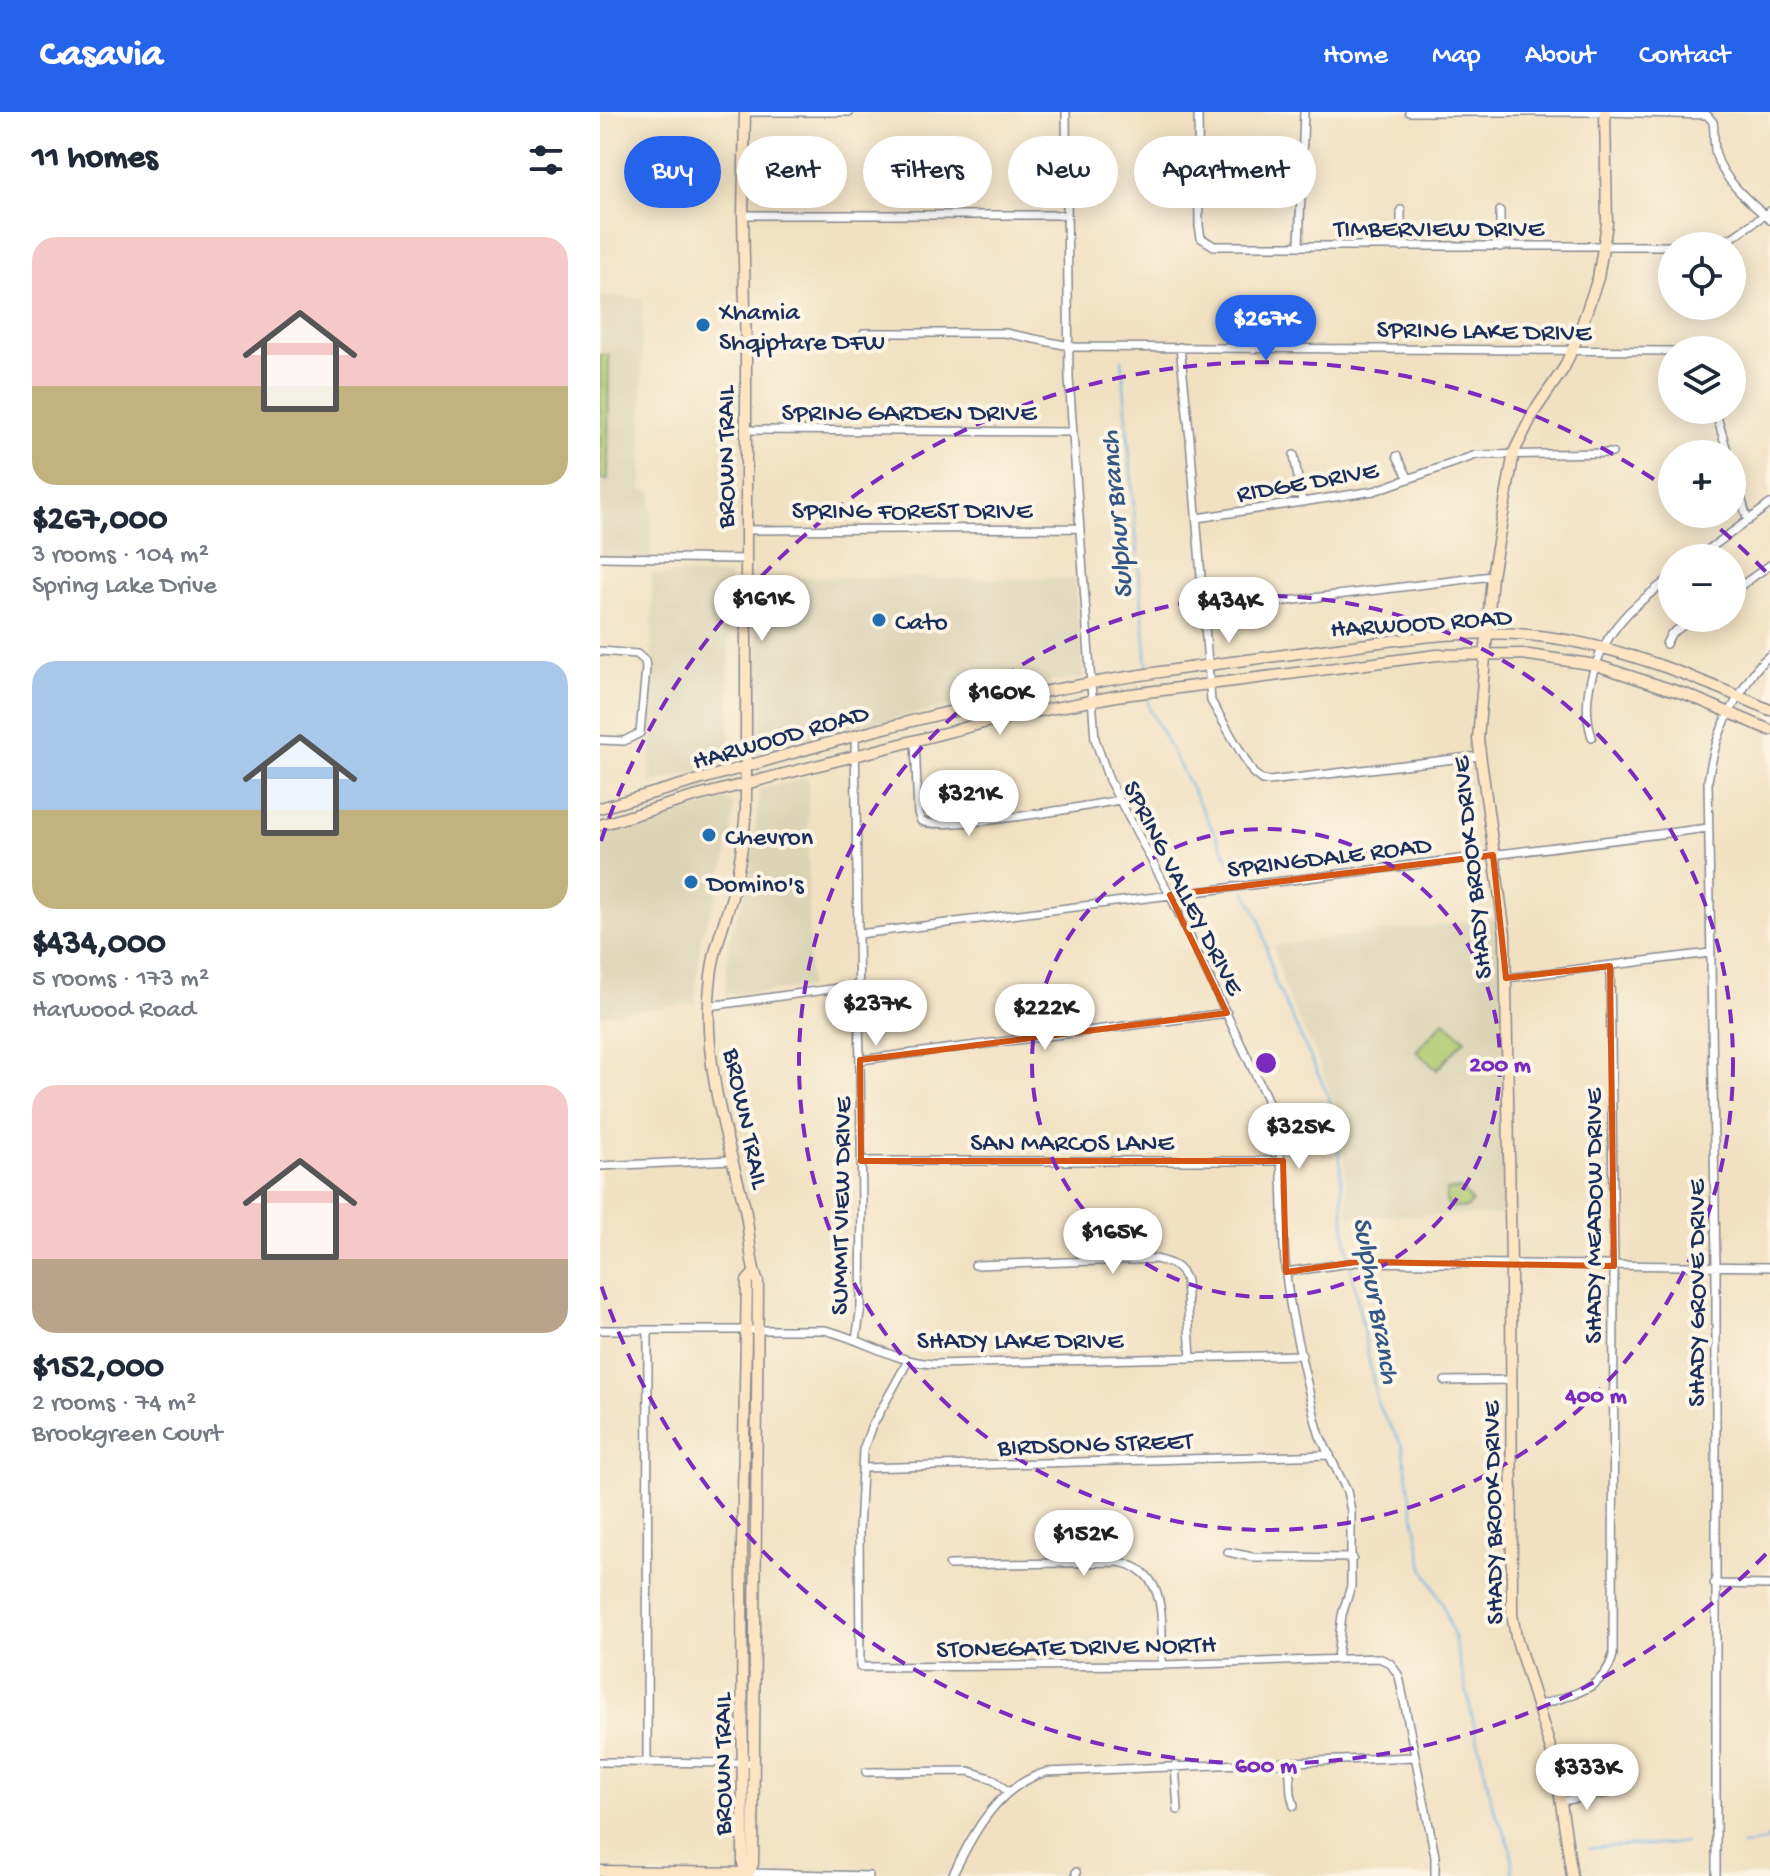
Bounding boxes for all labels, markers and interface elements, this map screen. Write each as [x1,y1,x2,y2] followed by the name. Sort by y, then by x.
[40,34,163,78] text: Casavia
[1323,40,1388,73] text: Home
[1432,40,1481,73] text: Map
[1525,40,1595,73] text: About
[1639,40,1730,73] text: Contact
[624,136,721,208] chip: Buy
[737,136,847,208] chip: Rent
[863,136,992,208] chip: Filters
[1008,136,1118,208] chip: New
[1134,136,1316,208] chip: Apartment
[524,138,568,182] icon: filters
[32,140,158,180] text: 11 homes
[1332,216,1545,247] street label: TIMBERVIEW DRIVE
[1658,232,1746,632] map controls
[1658,232,1746,320] button: locate
[228,289,372,433] icon: home
[1210,295,1322,363] pin: $267K
[718,299,885,360] place label: Xhamia Shqiptare DFW
[1233,305,1299,336] text: $267K
[694,316,712,334] marker: Xhamia Shqiptare DFW
[1376,316,1592,351] street label: SPRING LAKE DRIVE
[1658,336,1746,424] button: layers
[713,384,744,529] street label: BROWN TRAIL
[782,400,1037,431] street label: SPRING GARDEN DRIVE
[1095,428,1142,600] water label: Sulphur Branch
[1658,440,1746,528] button: +
[1235,457,1382,512] street label: RIDGE DRIVE
[792,498,1033,529] street label: SPRING FOREST DRIVE
[32,501,167,541] text: $267,000
[32,541,209,572] text: 3 rooms · 104 m²
[1658,544,1746,632] button: −
[32,572,217,603] text: Spring Lake Drive
[706,575,818,643] pin: $161K
[1173,577,1285,645] pin: $434K
[732,585,792,616] text: $161K
[1197,587,1261,618] text: $434K
[1330,604,1513,647] street label: HARWOOD ROAD
[895,609,948,640] place label: Cato
[870,611,888,629] marker: Cato
[944,669,1056,737] pin: $160K
[968,679,1032,710] text: $160K
[690,699,873,779] street label: HARWOOD ROAD
[228,713,372,857] icon: home
[1447,754,1502,980] street label: SHADY BROOK DRIVE
[913,770,1025,838] pin: $321K
[1113,777,1249,1002] street label: SPRING VALLEY DRIVE
[938,780,1000,811] text: $321K
[725,824,814,855] place label: Chevron
[700,826,718,844] marker: Chevron
[1226,832,1433,887] street label: SPRINGDALE ROAD
[705,871,805,902] place label: Domino's
[682,873,700,891] marker: Domino's
[32,925,166,965] text: $434,000
[32,965,209,996] text: 5 rooms · 173 m²
[820,980,932,1048] pin: $237K
[989,984,1101,1052] pin: $222K
[843,990,909,1021] text: $237K
[1013,994,1077,1025] text: $222K
[32,996,196,1027] text: Harwood Road
[713,1045,774,1193] street label: BROWN TRAIL
[1252,1049,1280,1077] centre of rings
[1469,1052,1531,1081] text: 200 m
[1581,1088,1612,1344] street label: SHADY MEADOW DRIVE
[826,1096,861,1315] street label: SUMMIT VIEW DRIVE
[1243,1103,1355,1171] pin: $325K
[1266,1113,1332,1144] text: $325K
[970,1130,1175,1161] street label: SAN MARCOS LANE
[228,1137,372,1281] icon: home
[1684,1179,1715,1407] street label: SHADY GROVE DRIVE
[1057,1208,1169,1276] pin: $165K
[1344,1215,1406,1388] water label: Sulphur Branch
[1081,1218,1145,1249] text: $165K
[917,1328,1124,1359] street label: SHADY LAKE DRIVE
[32,1349,164,1389] text: $152,000
[1564,1383,1627,1412] text: 400 m
[32,1389,196,1420] text: 2 rooms · 74 m²
[1478,1400,1513,1625] street label: SHADY BROOK DRIVE
[32,1420,222,1451] text: Brookgreen Court
[996,1428,1194,1465] street label: BIRDSONG STREET
[1028,1510,1140,1578] pin: $152K
[1053,1520,1115,1551] text: $152K
[936,1632,1216,1667] street label: STONEGATE DRIVE NORTH
[710,1691,741,1836] street label: BROWN TRAIL
[1531,1744,1643,1812] pin: $333K
[1235,1753,1297,1782] text: 600 m
[1554,1754,1620,1785] text: $333K

